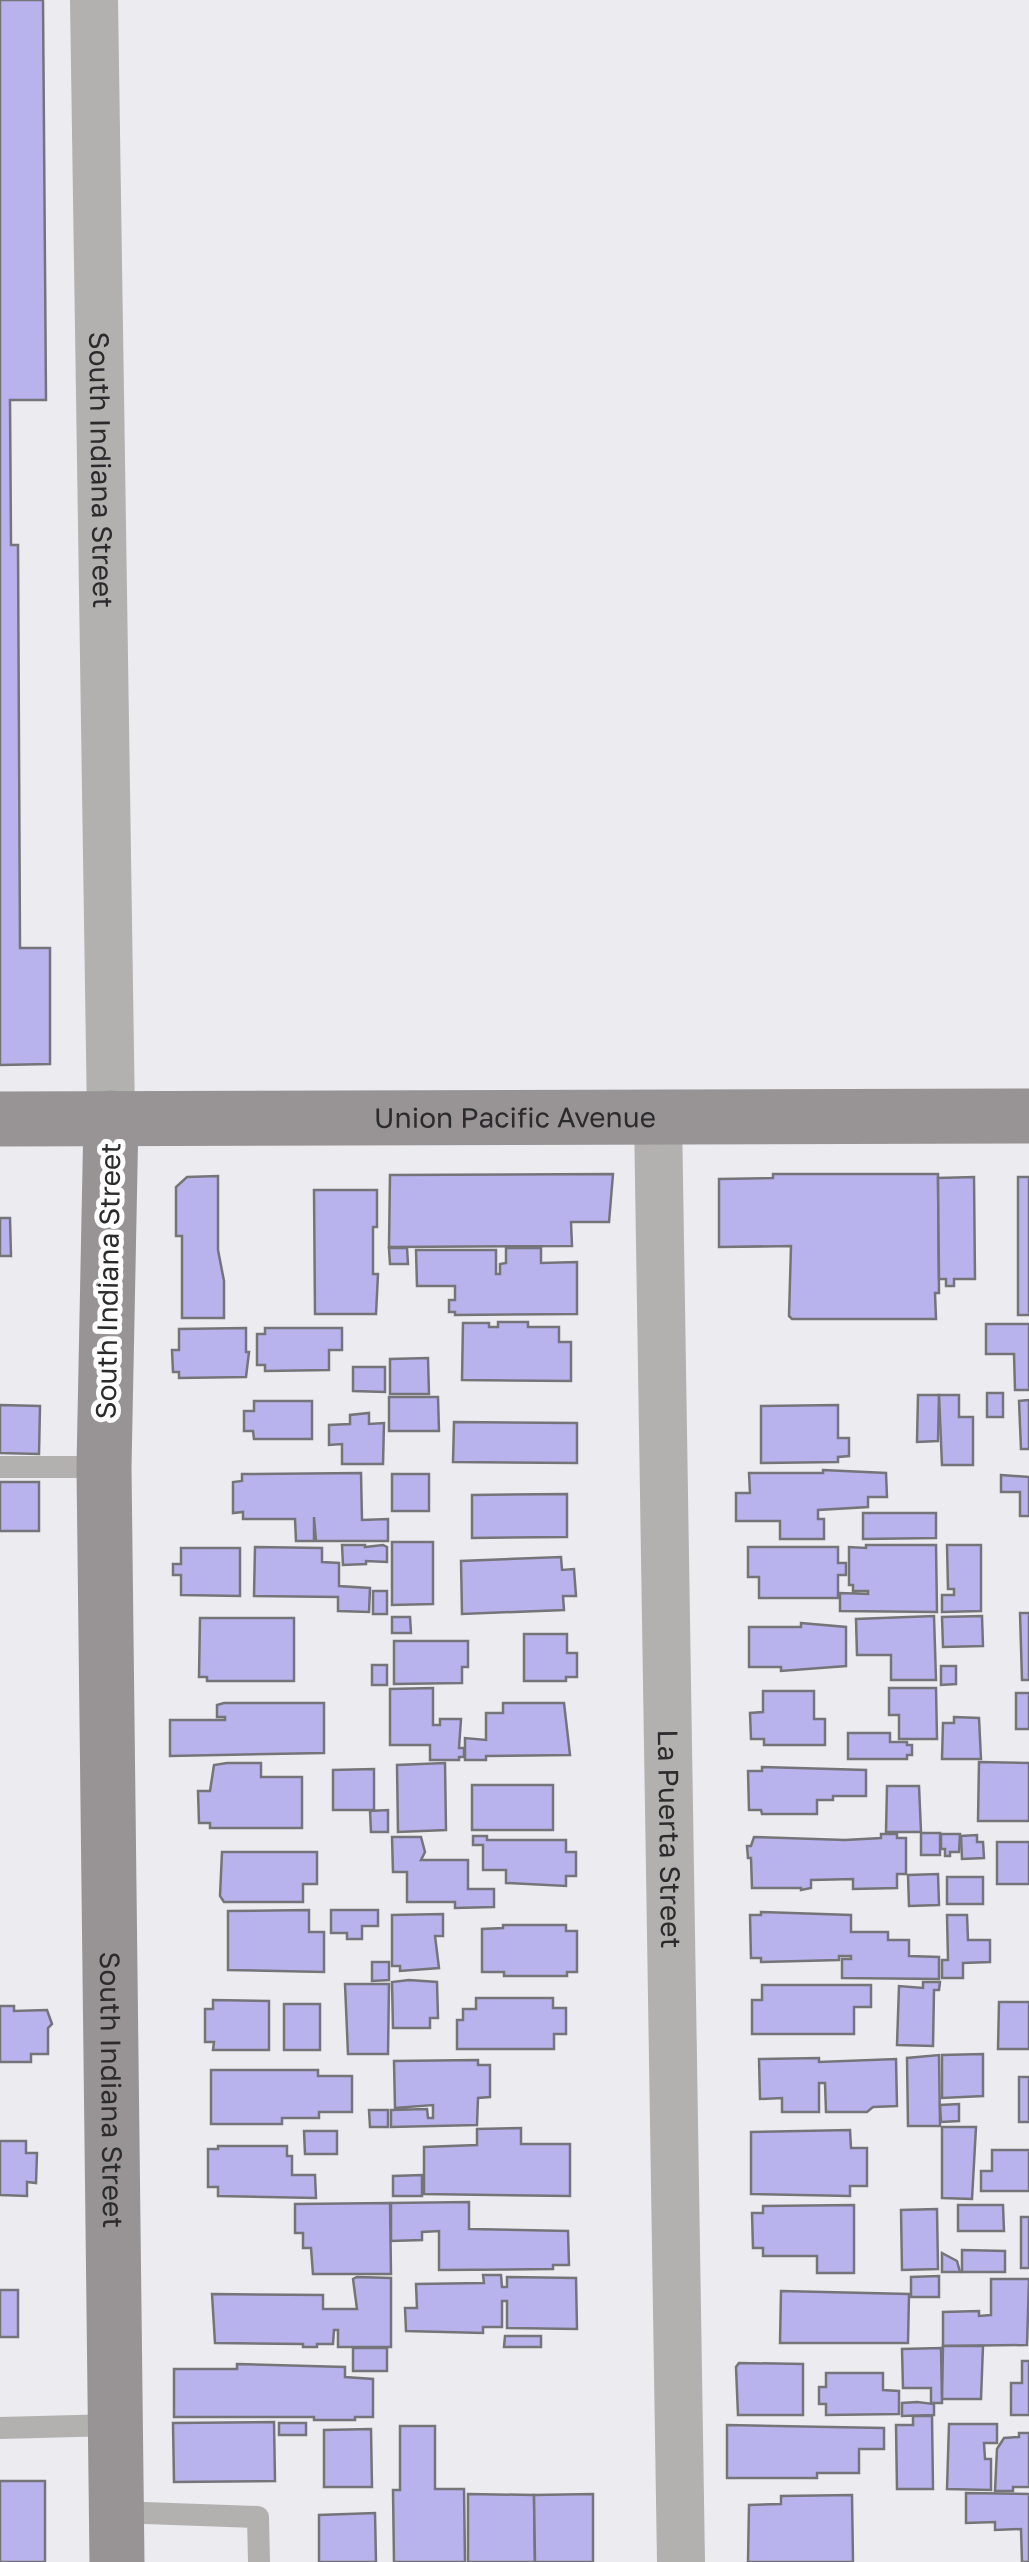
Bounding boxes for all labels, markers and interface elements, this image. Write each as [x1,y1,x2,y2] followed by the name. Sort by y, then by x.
[83,331,120,609] street label: South Indiana Street
[374,1100,656,1134] street label: Union Pacific Avenue
[89,1142,126,1420] street label: South Indiana Street
[652,1729,688,1949] street label: La Puerta Street
[94,1951,130,2228] street label: South Indiana Street

